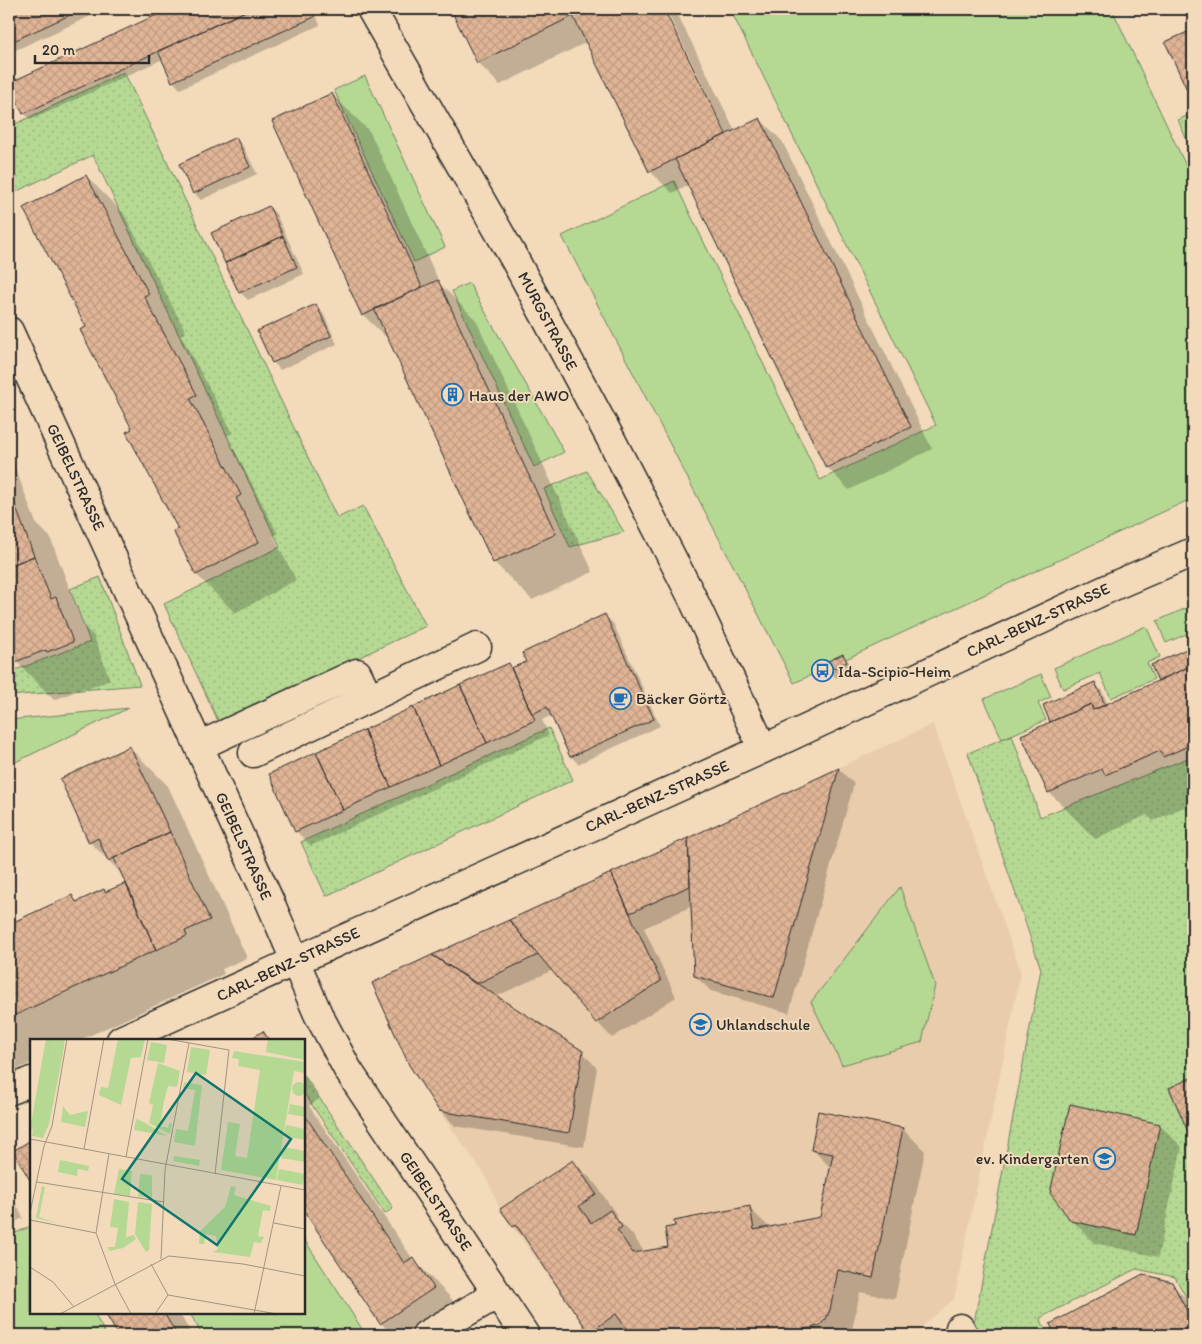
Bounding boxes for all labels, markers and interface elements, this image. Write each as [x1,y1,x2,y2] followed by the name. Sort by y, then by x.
[35,32,149,64] scale bar
[42,41,76,59] text: 20 m
[514,268,582,374] street label: MURGSTRASSE
[441,383,465,407] building icon: Haus der AWO
[469,386,569,405] place label: Haus der AWO
[43,420,109,534] street label: GEIBELSTRASSE
[963,579,1113,661] street label: CARL-BENZ-STRASSE
[810,659,834,683] bus stop icon: Ida-Scipio-Heim
[838,662,952,681] place label: Ida-Scipio-Heim
[608,686,632,710] cafe icon: Bäcker Görtz
[636,689,727,708] place label: Bäcker Görtz
[582,756,732,836] street label: CARL-BENZ-STRASSE
[212,789,276,903] street label: GEIBELSTRASSE
[213,923,363,1005] street label: CARL-BENZ-STRASSE
[688,1012,712,1036] school or university icon: Uhlandschule
[716,1015,810,1034] place label: Uhlandschule
[30,1039,305,1314] inset map
[1093,1146,1117,1170] school or university icon: ev. Kindergarten
[396,1148,476,1254] street label: GEIBELSTRASSE
[976,1149,1089,1168] place label: ev. Kindergarten

